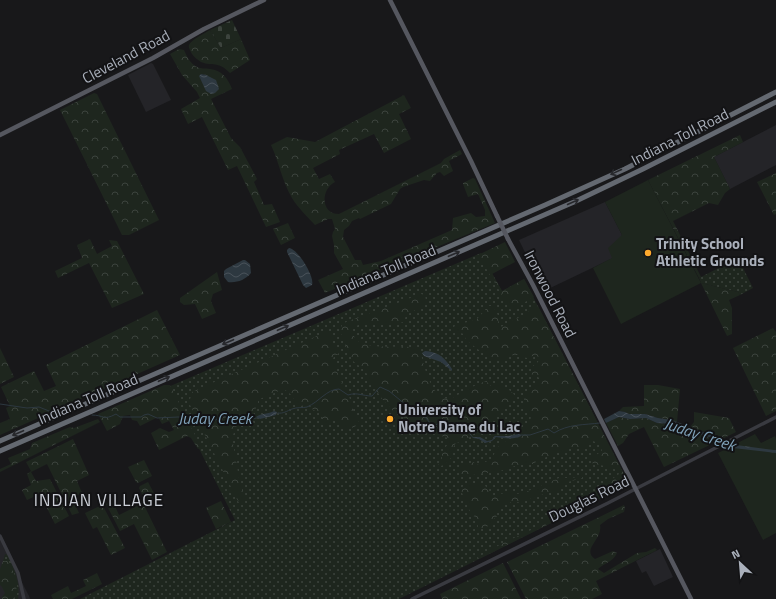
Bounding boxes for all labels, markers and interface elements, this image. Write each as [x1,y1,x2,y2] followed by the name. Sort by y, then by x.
[78,24,174,89] street label: Cleveland Road
[627,102,732,171] street label: Indiana Toll Road
[610,169,622,177] one-way arrow
[567,198,579,205] one-way arrow
[656,232,764,272] place label: Trinity School Athletic Grounds
[332,238,439,301] street label: Indiana Toll Road
[519,246,582,342] street label: Ironwood Road
[643,248,653,258] marker: Trinity School Athletic Grounds
[448,250,460,257] one-way arrow
[277,323,289,331] one-way arrow
[222,339,234,346] one-way arrow
[34,367,141,430] street label: Indiana Toll Road
[158,375,170,383] one-way arrow
[398,398,521,438] place label: University of Notre Dame du Lac
[178,406,254,430] water label: Juday Creek
[661,411,741,457] water label: Juday Creek
[385,414,395,424] marker: University of Notre Dame du Lac
[13,430,25,437] one-way arrow
[545,469,633,528] street label: Douglas Road
[34,487,164,513] district label: INDIAN VILLAGE
[720,543,760,583] north arrow
[729,545,743,563] text: N

